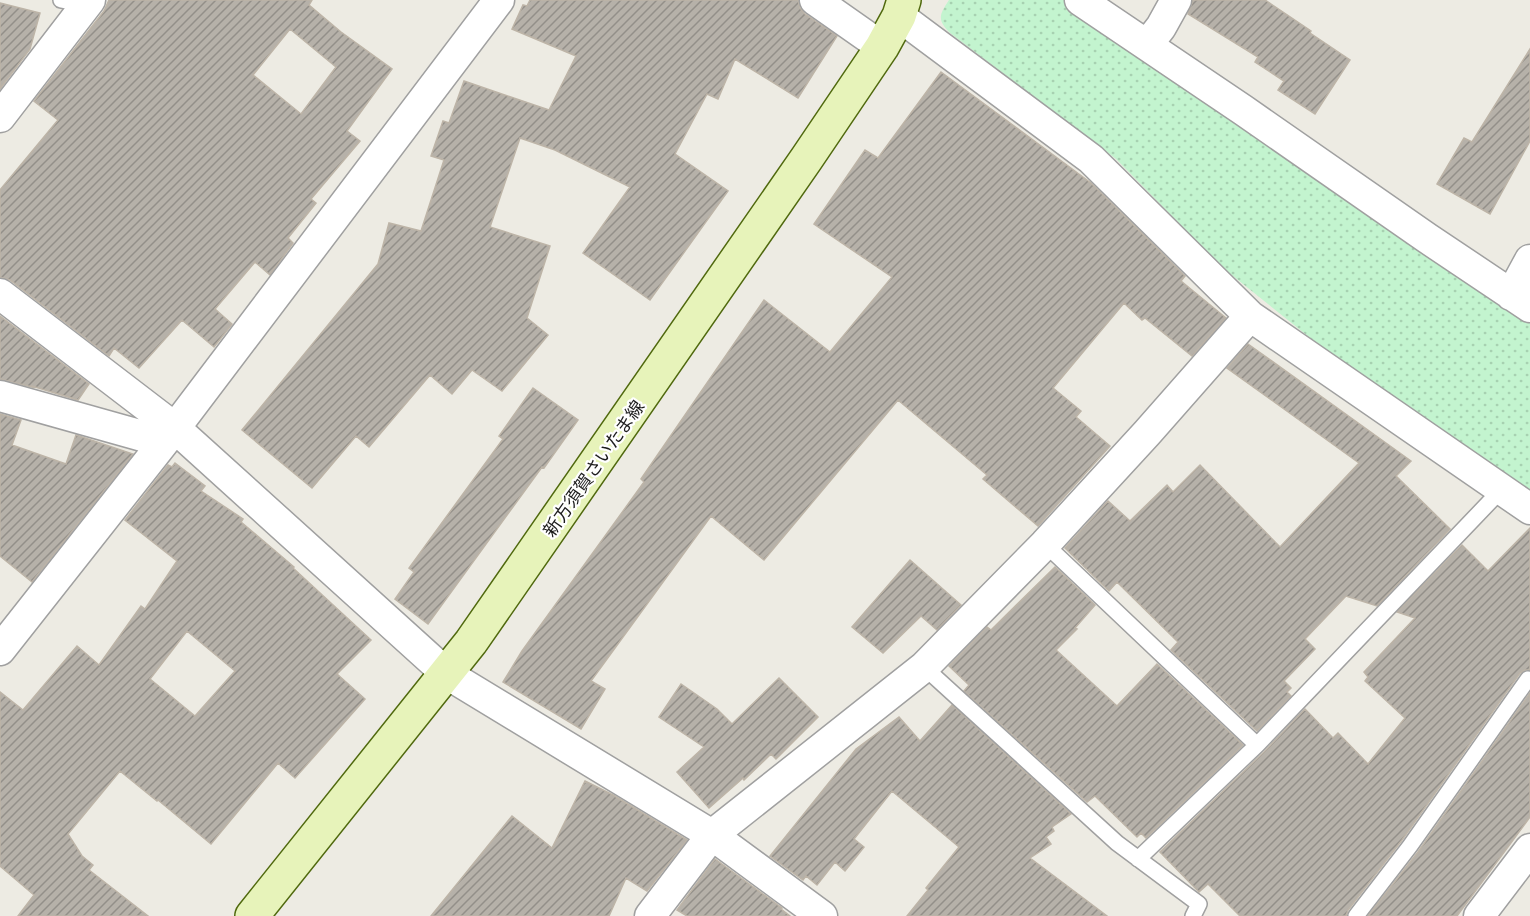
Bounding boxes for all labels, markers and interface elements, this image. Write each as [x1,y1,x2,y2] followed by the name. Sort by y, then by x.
[538,396,648,540] street label: 新方須賀さいたま線

